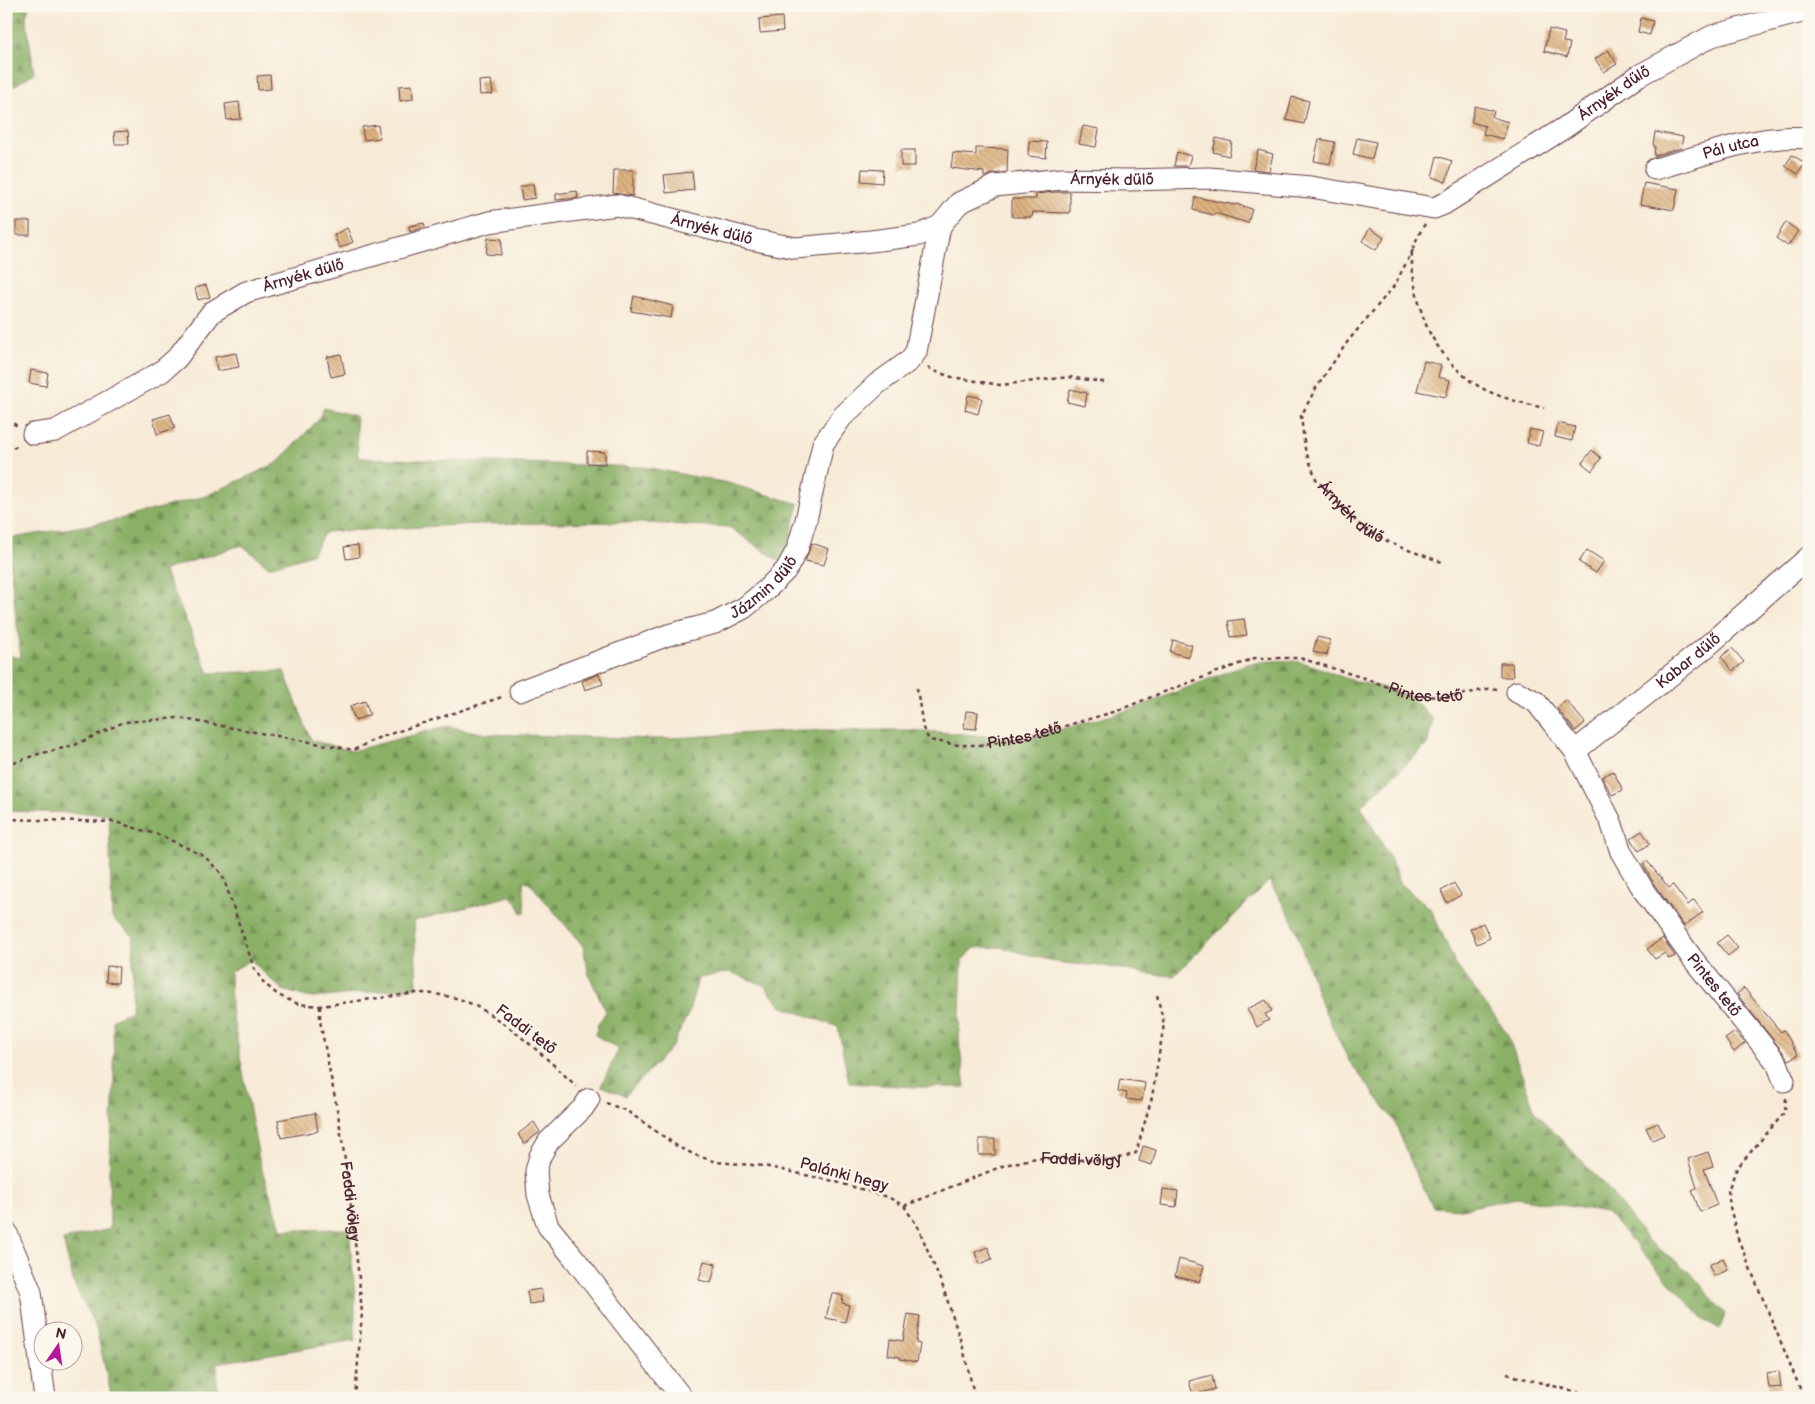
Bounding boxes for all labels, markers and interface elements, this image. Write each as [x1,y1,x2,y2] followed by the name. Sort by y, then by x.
[1573,62,1654,125] street label: Árnyék dűlő
[1701,131,1761,164] street label: Pál utca
[1070,168,1155,190] street label: Árnyék dűlő
[669,208,755,249] street label: Árnyék dűlő
[260,255,347,296] street label: Árnyék dűlő
[1314,476,1387,547] street label: Árnyék dűlő
[727,552,801,623] street label: Jázmin dűlő
[1652,629,1725,693] street label: Kabar dűlő
[1385,678,1465,706] street label: Pintes tető
[986,718,1064,753] street label: Pintes tető
[1683,950,1745,1021] street label: Pintes tető
[492,1001,560,1059] street label: Faddi tető
[1040,1148,1125,1171] street label: Faddi völgy
[798,1154,891,1196] street label: Palánki hegy
[336,1160,364,1243] street label: Faddi völgy
[32,1322,82,1372] north arrow
[54,1324,68,1343] text: N

